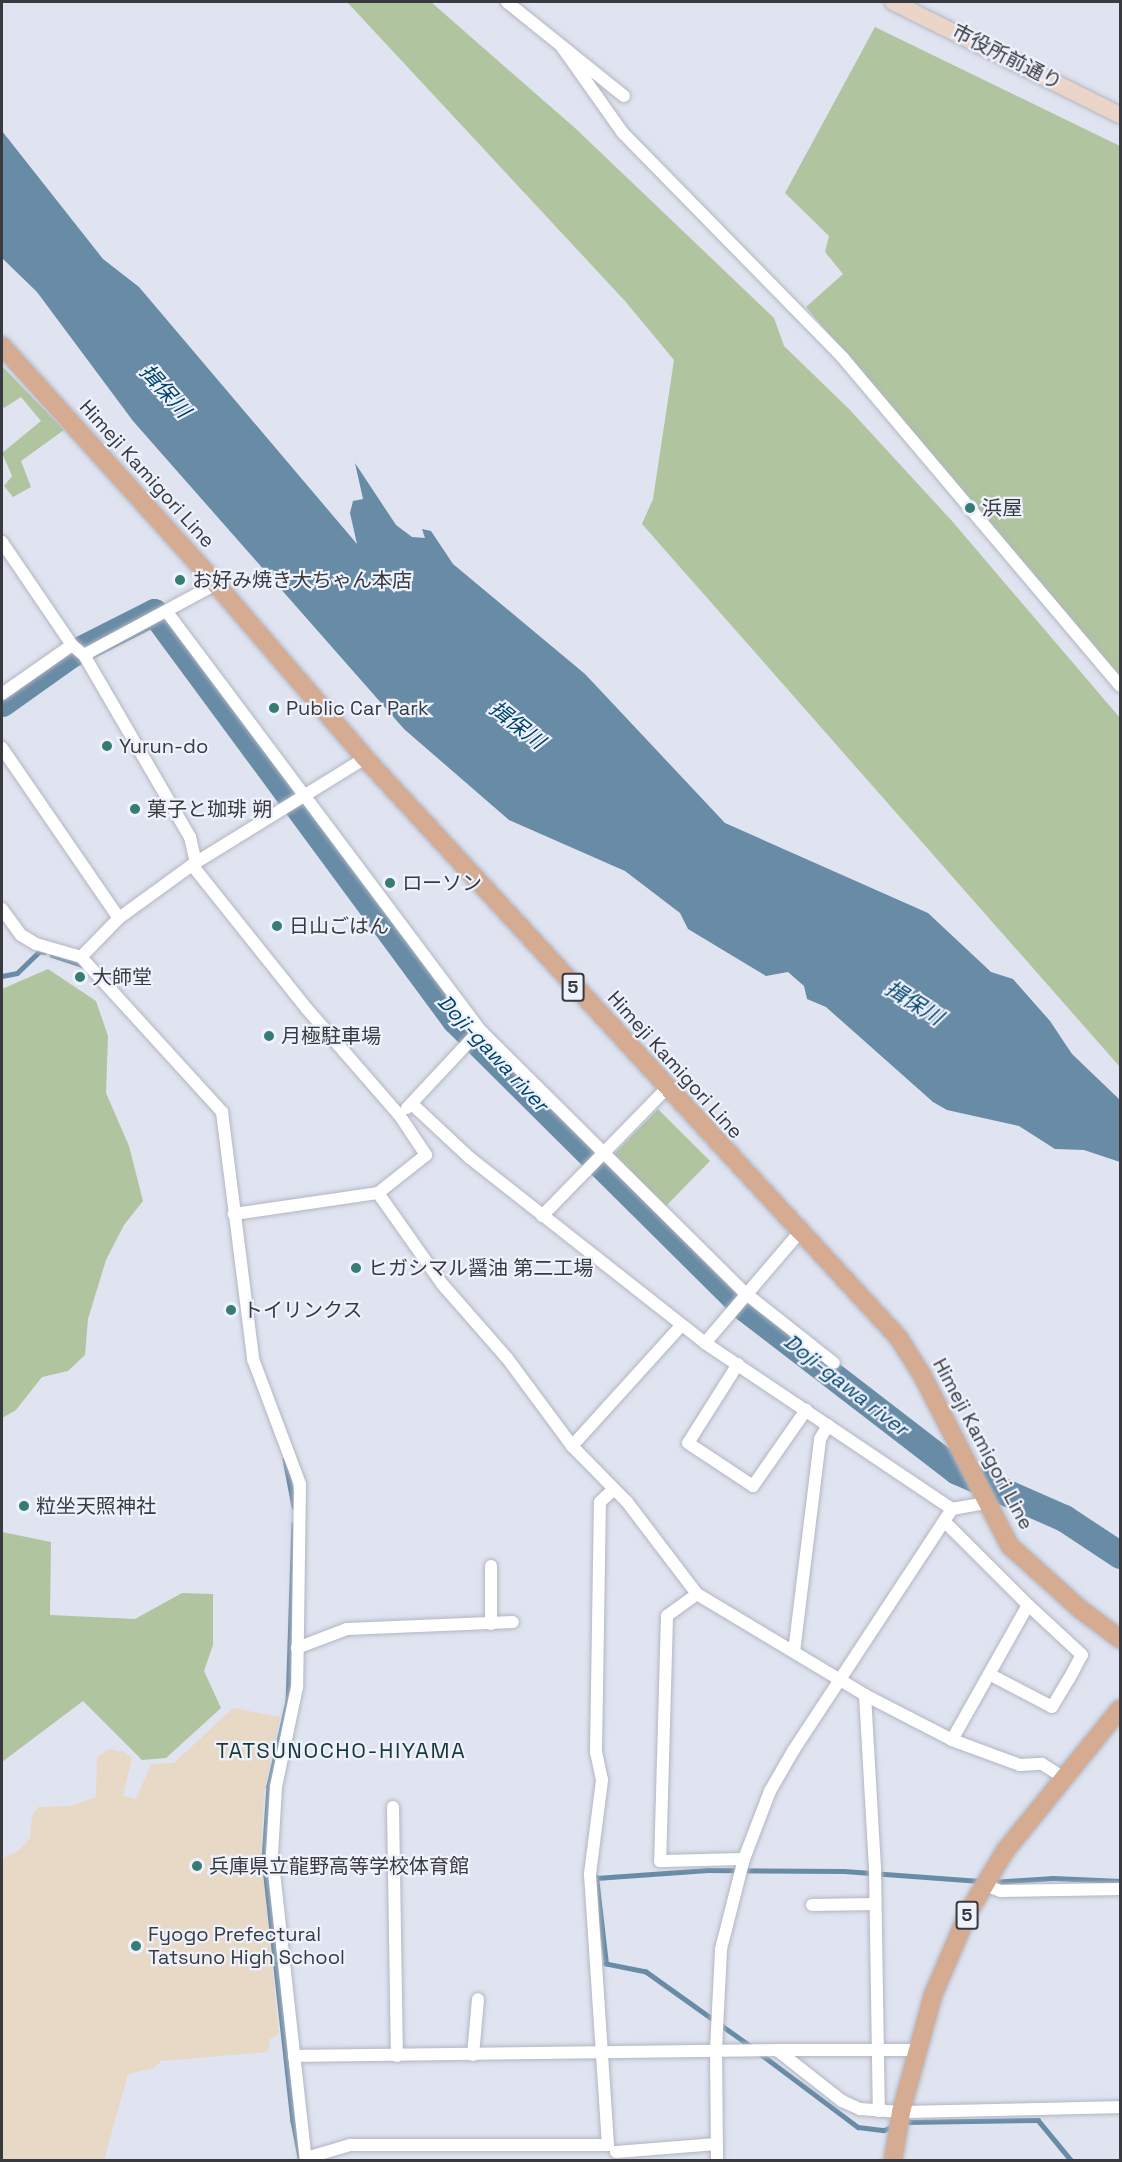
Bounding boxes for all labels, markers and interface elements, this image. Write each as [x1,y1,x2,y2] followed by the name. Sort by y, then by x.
[948,19,1066,95] street label: 市役所前通り
[135,359,195,423] water label: 揖保川
[74,395,220,553] street label: Himeji Kamigori Line
[982,496,1022,520] place label: 浜屋
[963,501,977,515] marker: 浜屋
[192,568,412,592] place label: お好み焼き大ちゃん本店
[173,573,187,587] marker: お好み焼き大ちゃん本店
[286,696,429,720] place label: Public Car Park
[484,696,550,754] water label: 揖保川
[267,701,281,715] marker: Public Car Park
[119,734,208,758] place label: Yurun-do
[100,739,114,753] marker: Yurun-do
[147,797,272,821] place label: 菓子と珈琲 朔
[128,802,142,816] marker: 菓子と珈琲 朔
[402,871,482,895] place label: ローソン
[383,876,397,890] marker: ローソン
[289,914,389,938] place label: 日山ごはん
[270,919,284,933] marker: 日山ごはん
[92,965,152,989] place label: 大師堂
[73,970,87,984] marker: 大師堂
[561,972,585,1002] road number: 5
[881,976,947,1030] water label: 揖保川
[602,986,748,1144] street label: Himeji Kamigori Line
[432,989,554,1117] water label: Doji-gawa river
[281,1024,381,1048] place label: 月極駐車場
[262,1029,276,1043] marker: 月極駐車場
[368,1256,593,1280] place label: ヒガシマル醤油 第二工場
[349,1261,363,1275] marker: ヒガシマル醤油 第二工場
[243,1298,363,1322] place label: トイリンクス
[224,1303,238,1317] marker: トイリンクス
[779,1329,913,1441] water label: Doji-gawa river
[928,1354,1038,1534] street label: Himeji Kamigori Line
[36,1494,156,1518] place label: 粒坐天照神社
[17,1499,31,1513] marker: 粒坐天照神社
[216,1738,466,1764] district label: TATSUNOCHO-HIYAMA
[209,1854,469,1878] place label: 兵庫県立龍野高等学校体育館
[190,1859,204,1873] marker: 兵庫県立龍野高等学校体育館
[955,1900,979,1930] road number: 5
[148,1922,345,1969] place label: Fyogo Prefectural Tatsuno High School
[129,1939,143,1953] marker: Fyogo Prefectural Tatsuno High School

